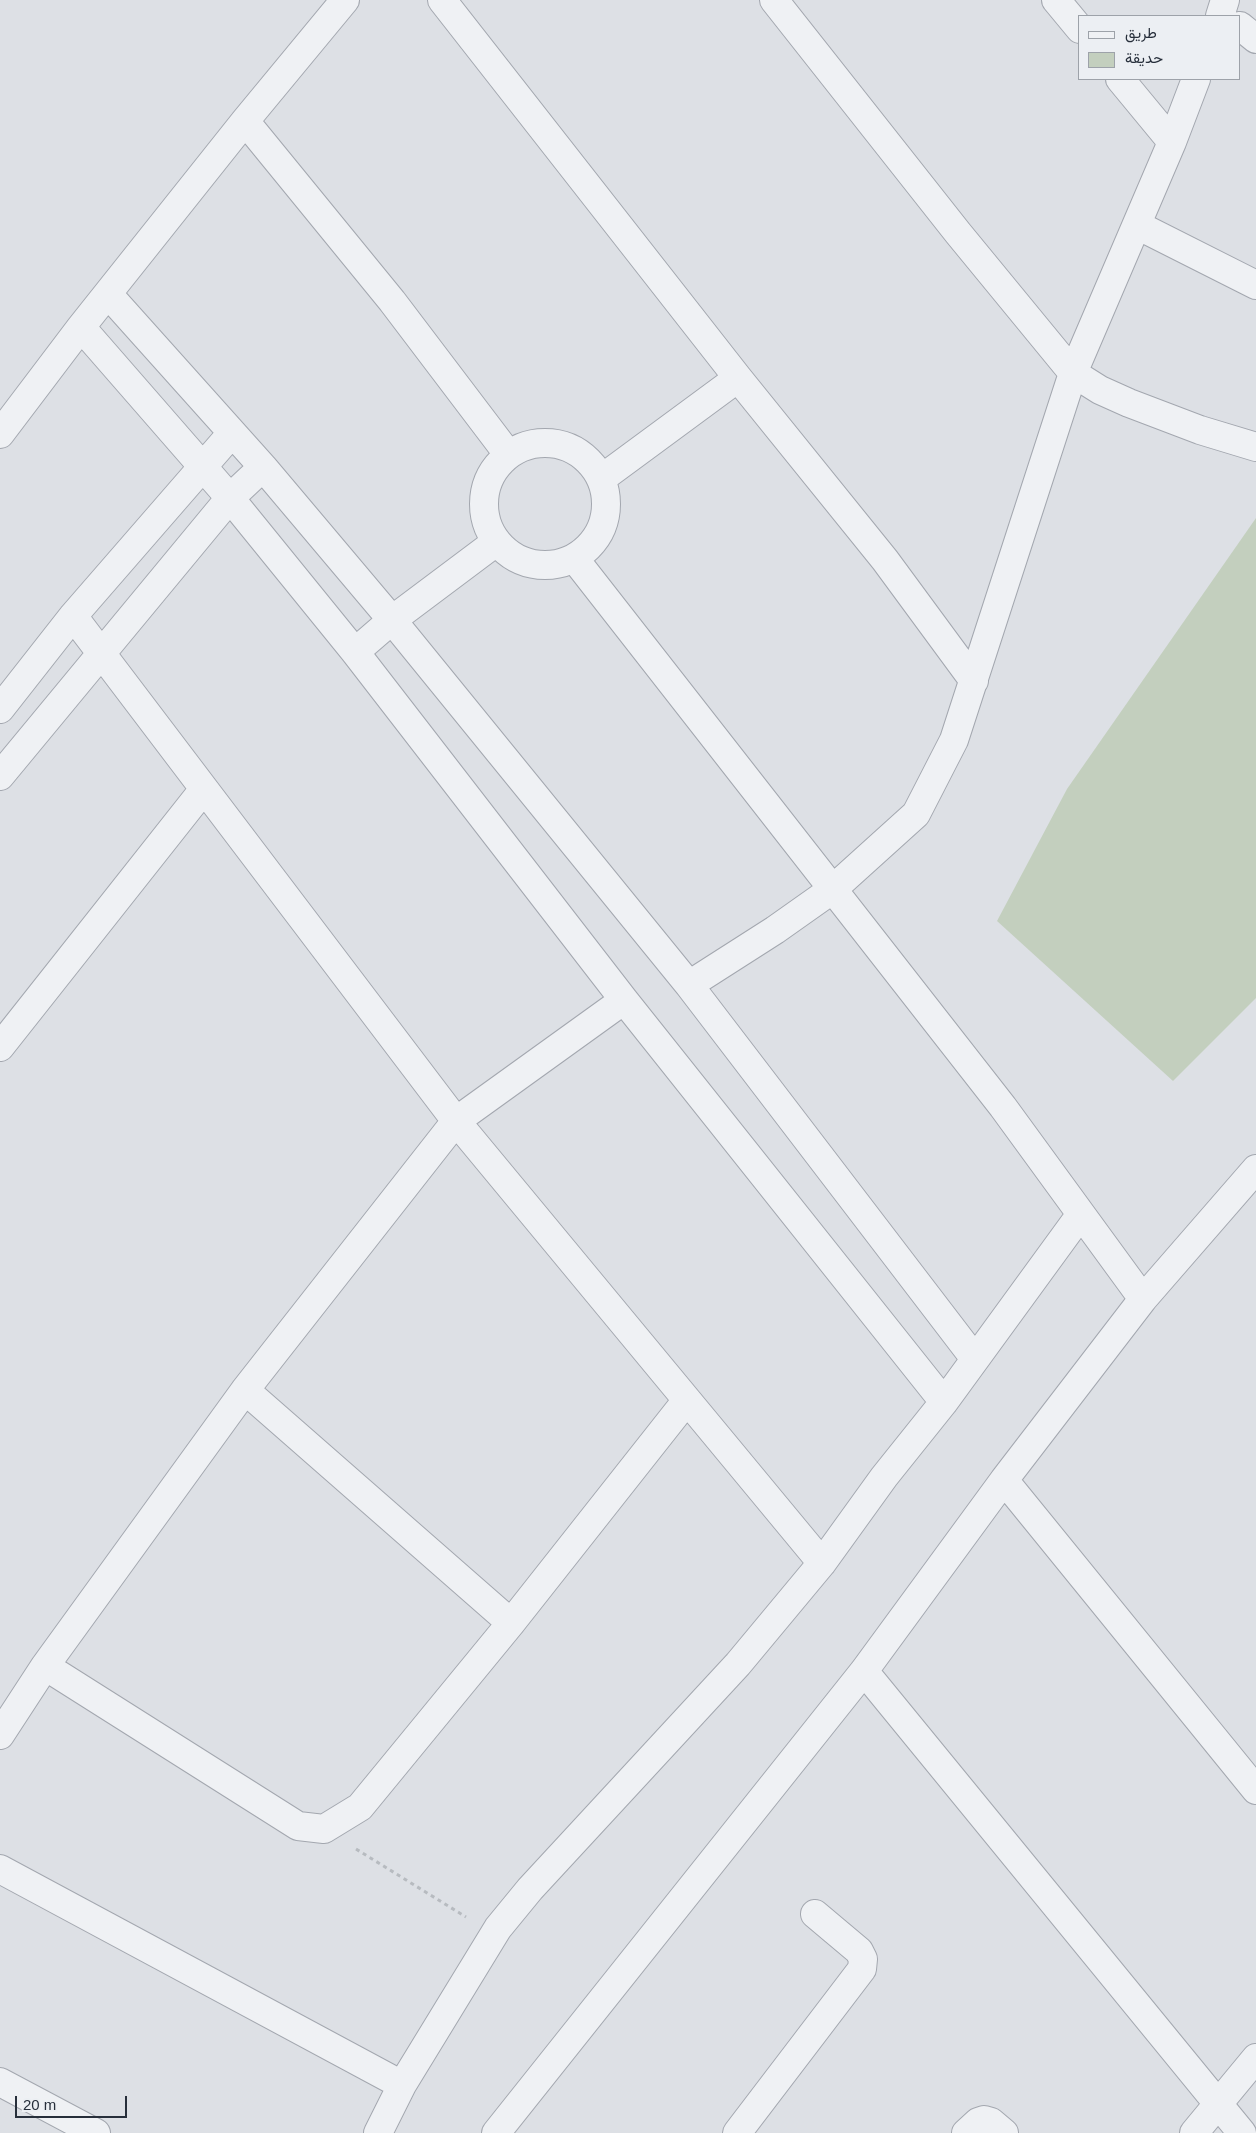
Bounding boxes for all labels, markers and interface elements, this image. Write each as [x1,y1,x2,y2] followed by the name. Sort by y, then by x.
[1078,15,1241,80] legend
[1125,24,1157,41] text: طريق
[1125,49,1163,66] text: حديقة
[18,2086,130,2118] scale bar
[23,2096,56,2113] text: 20 m

